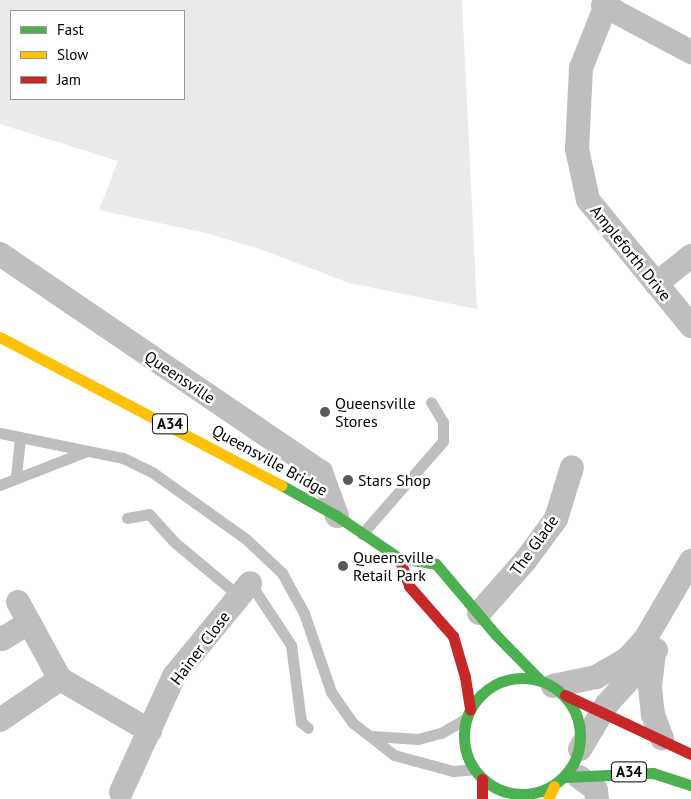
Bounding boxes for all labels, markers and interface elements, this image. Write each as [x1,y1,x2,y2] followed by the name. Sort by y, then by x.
[10,10,185,100] legend
[57,20,84,39] text: Fast
[57,45,88,64] text: Slow
[57,70,81,89] text: Jam
[587,201,675,305] street label: Ampleforth Drive
[141,347,219,407] street label: Queensville
[335,393,416,431] place label: Queensville Stores
[319,406,331,418] marker: Queensville Stores
[151,412,189,436] road number: A34
[209,420,331,500] street label: Queensville Bridge
[358,470,431,490] place label: Stars Shop
[342,474,354,486] marker: Stars Shop
[506,511,562,579] street label: The Glade
[353,547,434,585] place label: Queensville Retail Park
[337,560,349,572] marker: Queensville Retail Park
[166,608,234,688] street label: Hainer Close
[610,760,648,784] road number: A34

